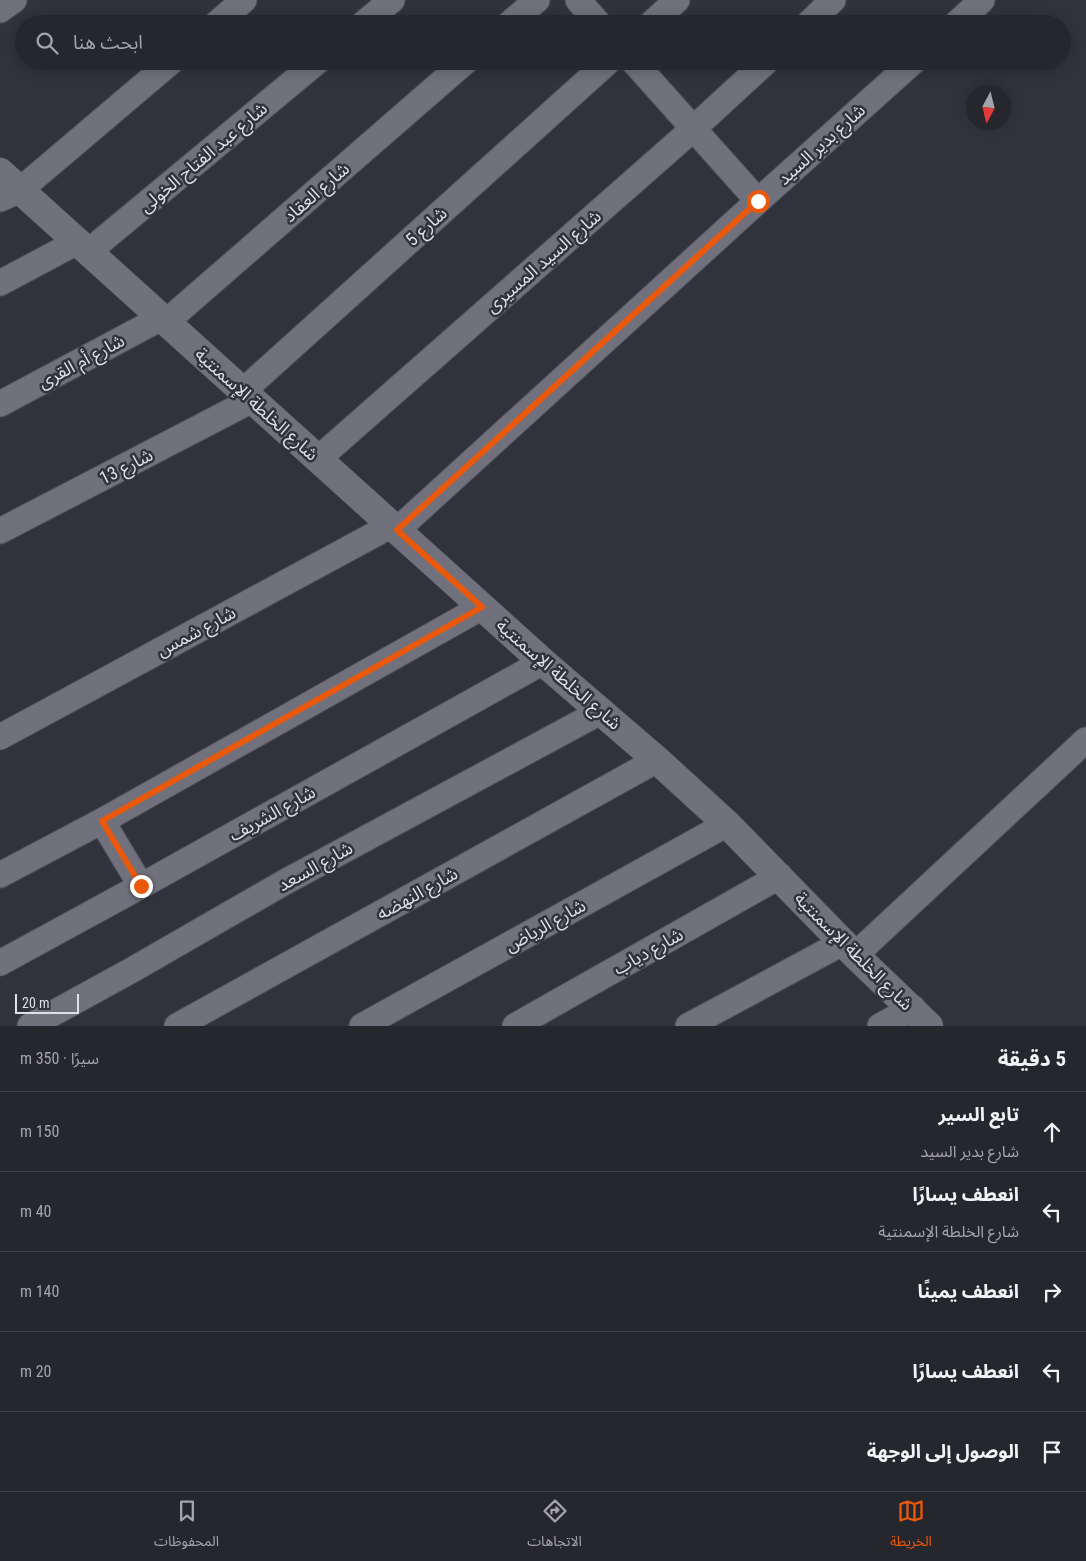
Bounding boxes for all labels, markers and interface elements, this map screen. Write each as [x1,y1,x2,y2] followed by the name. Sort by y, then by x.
[15,15,1071,70] search box
[33,29,61,57] icon: search
[73,31,143,54] text: ابحث هنا
[966,85,1011,130] north arrow
[135,97,274,220] street label: شارع عبد الفتاح الخولى
[773,99,872,192] street label: شارع بدير السيد
[279,158,356,229] street label: شارع العقاد
[747,190,770,213] route start
[401,202,454,253] street label: شارع 5
[481,205,608,320] street label: شارع السيد المسيرى
[34,329,130,396] street label: شارع أم القرى
[188,343,323,468] street label: شارع الخلطة الإسمنتية
[96,444,158,492] street label: شارع 13
[153,601,241,664] street label: شارع شمس
[490,614,626,737] street label: شارع الخلطة الإسمنتية
[225,781,321,849] street label: شارع الشريف
[274,837,358,899] street label: شارع السعد
[373,862,463,927] street label: شارع النهضه
[130,875,153,898] route end
[788,888,917,1017] street label: شارع الخلطة الإسمنتية
[501,894,591,959] street label: شارع الرياض
[610,923,688,982] street label: شارع دياب
[15,991,79,1014] scale bar
[22,995,50,1011] text: 20 m
[998,1047,1066,1071] text: 5 دقيقة
[20,1049,99,1068] text: سيرًا · 350 m
[938,1103,1019,1126] text: تابع السير
[1038,1118,1066,1146] icon: ahead
[20,1122,59,1141] text: 150 m
[920,1142,1019,1161] text: شارع بدير السيد
[913,1183,1019,1206] text: انعطف يسارًا
[1038,1198,1066,1226] icon: left
[20,1202,52,1221] text: 40 m
[878,1222,1019,1241] text: شارع الخلطة الإسمنتية
[1038,1278,1066,1306] icon: right
[917,1280,1019,1303] text: انعطف يمينًا
[20,1282,59,1301] text: 140 m
[1038,1358,1066,1386] icon: left
[913,1360,1019,1383] text: انعطف يسارًا
[20,1362,52,1381] text: 20 m
[1038,1438,1066,1466] icon: arrive
[867,1440,1019,1463] text: الوصول إلى الوجهة
[154,1497,219,1556] tab: المحفوظات
[527,1497,582,1556] tab: الاتجاهات
[890,1497,932,1556] tab: الخريطة

